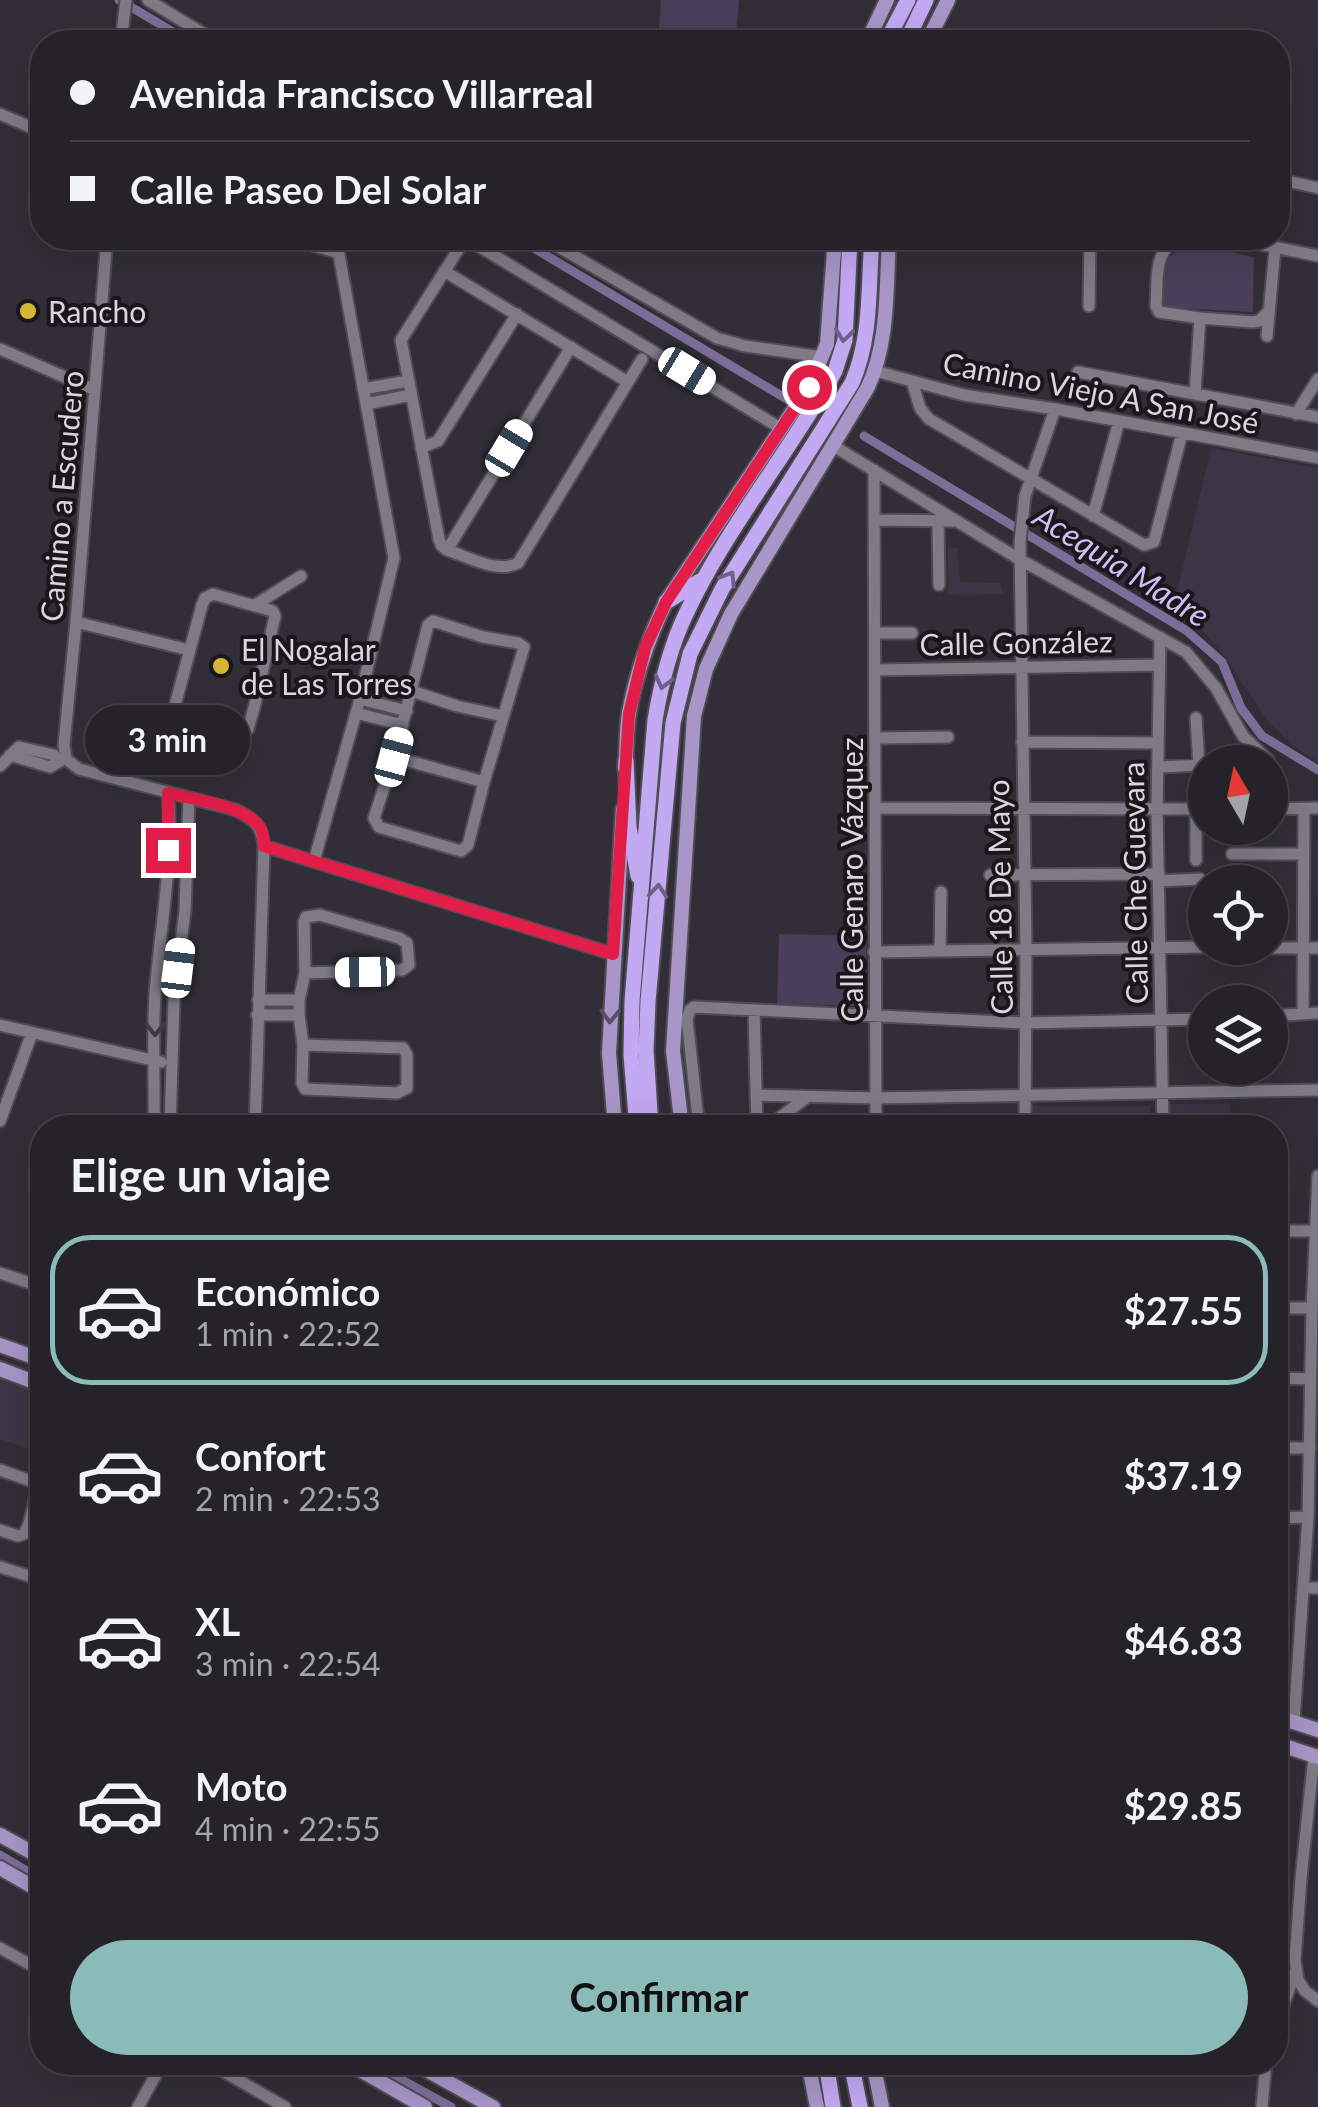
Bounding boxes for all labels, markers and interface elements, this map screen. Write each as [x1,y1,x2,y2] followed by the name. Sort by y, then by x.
[130,70,594,116] text: Avenida Francisco Villarreal
[130,166,486,212] text: Calle Paseo Del Solar
[48,293,146,329] place label: Rancho
[17,300,39,322] marker: Rancho
[834,327,855,343] one-way arrow
[654,343,720,399] car
[940,344,1262,440] street label: Camino Viejo A San José
[787,365,832,410] route start
[32,369,90,623] street label: Camino a Escudero
[481,415,537,481] car
[1025,494,1217,634] water label: Acequia Madre
[716,571,735,589] one-way arrow
[919,622,1113,662] street label: Calle González
[241,631,413,701] place label: El Nogalar de Las Torres
[210,655,232,677] marker: El Nogalar de Las Torres
[654,673,675,690] one-way arrow
[86,705,250,775] callout: 3 min
[128,720,207,759] text: 3 min
[372,724,416,790] car
[833,737,869,1023] street label: Calle Genaro Vázquez
[1188,745,1288,845] north arrow
[1188,745,1288,1085] map controls
[1114,761,1154,1005] street label: Calle Che Guevara
[979,779,1019,1015] street label: Calle 18 De Mayo
[146,828,191,873] route end
[1188,865,1288,965] button: locate
[646,882,668,898] one-way arrow
[159,936,197,1000] car
[335,956,395,988] car
[1188,985,1288,1085] button: layers
[599,1008,620,1024] one-way arrow
[144,1022,166,1038] one-way arrow
[70,1148,331,1202] text: Elige un viaje
[75,1265,165,1355] icon: car
[195,1268,380,1314] text: Económico
[1124,1287,1243,1333] text: $27.55
[195,1314,381,1353] text: 1 min · 22:52
[75,1430,165,1520] icon: car
[195,1433,326,1479] text: Confort
[1124,1452,1243,1498] text: $37.19
[195,1479,381,1518] text: 2 min · 22:53
[75,1595,165,1685] icon: car
[195,1598,240,1644] text: XL
[1124,1617,1243,1663] text: $46.83
[195,1644,381,1683] text: 3 min · 22:54
[75,1760,165,1850] icon: car
[195,1763,288,1809] text: Moto
[1124,1782,1243,1828] text: $29.85
[195,1809,381,1848] text: 4 min · 22:55
[70,1940,1248,2055] button: Confirmar

